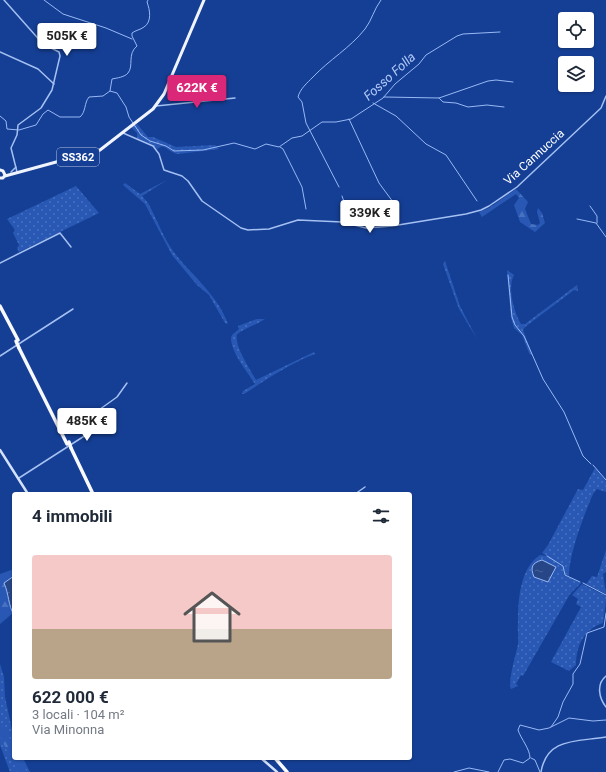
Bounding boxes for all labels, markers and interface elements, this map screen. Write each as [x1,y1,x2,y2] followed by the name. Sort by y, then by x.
[558,12,594,92] map controls
[558,12,594,48] button: locate
[34,23,100,57] pin: 505K €
[46,28,88,43] text: 505K €
[360,49,418,104] water label: Fosso Folla
[558,56,594,92] button: layers
[164,75,230,109] pin: 622K €
[176,80,218,95] text: 622K €
[501,126,567,188] street label: Via Cannuccia
[57,148,99,166] road number: SS362
[337,200,403,234] pin: 339K €
[349,205,391,220] text: 339K €
[54,408,120,442] pin: 485K €
[66,413,108,428] text: 485K €
[370,505,392,527] icon: filters
[32,506,113,526] text: 4 immobili
[176,581,248,653] icon: home
[32,687,109,707] text: 622 000 €
[32,707,124,722] text: 3 locali · 104 m²
[32,722,104,737] text: Via Minonna

